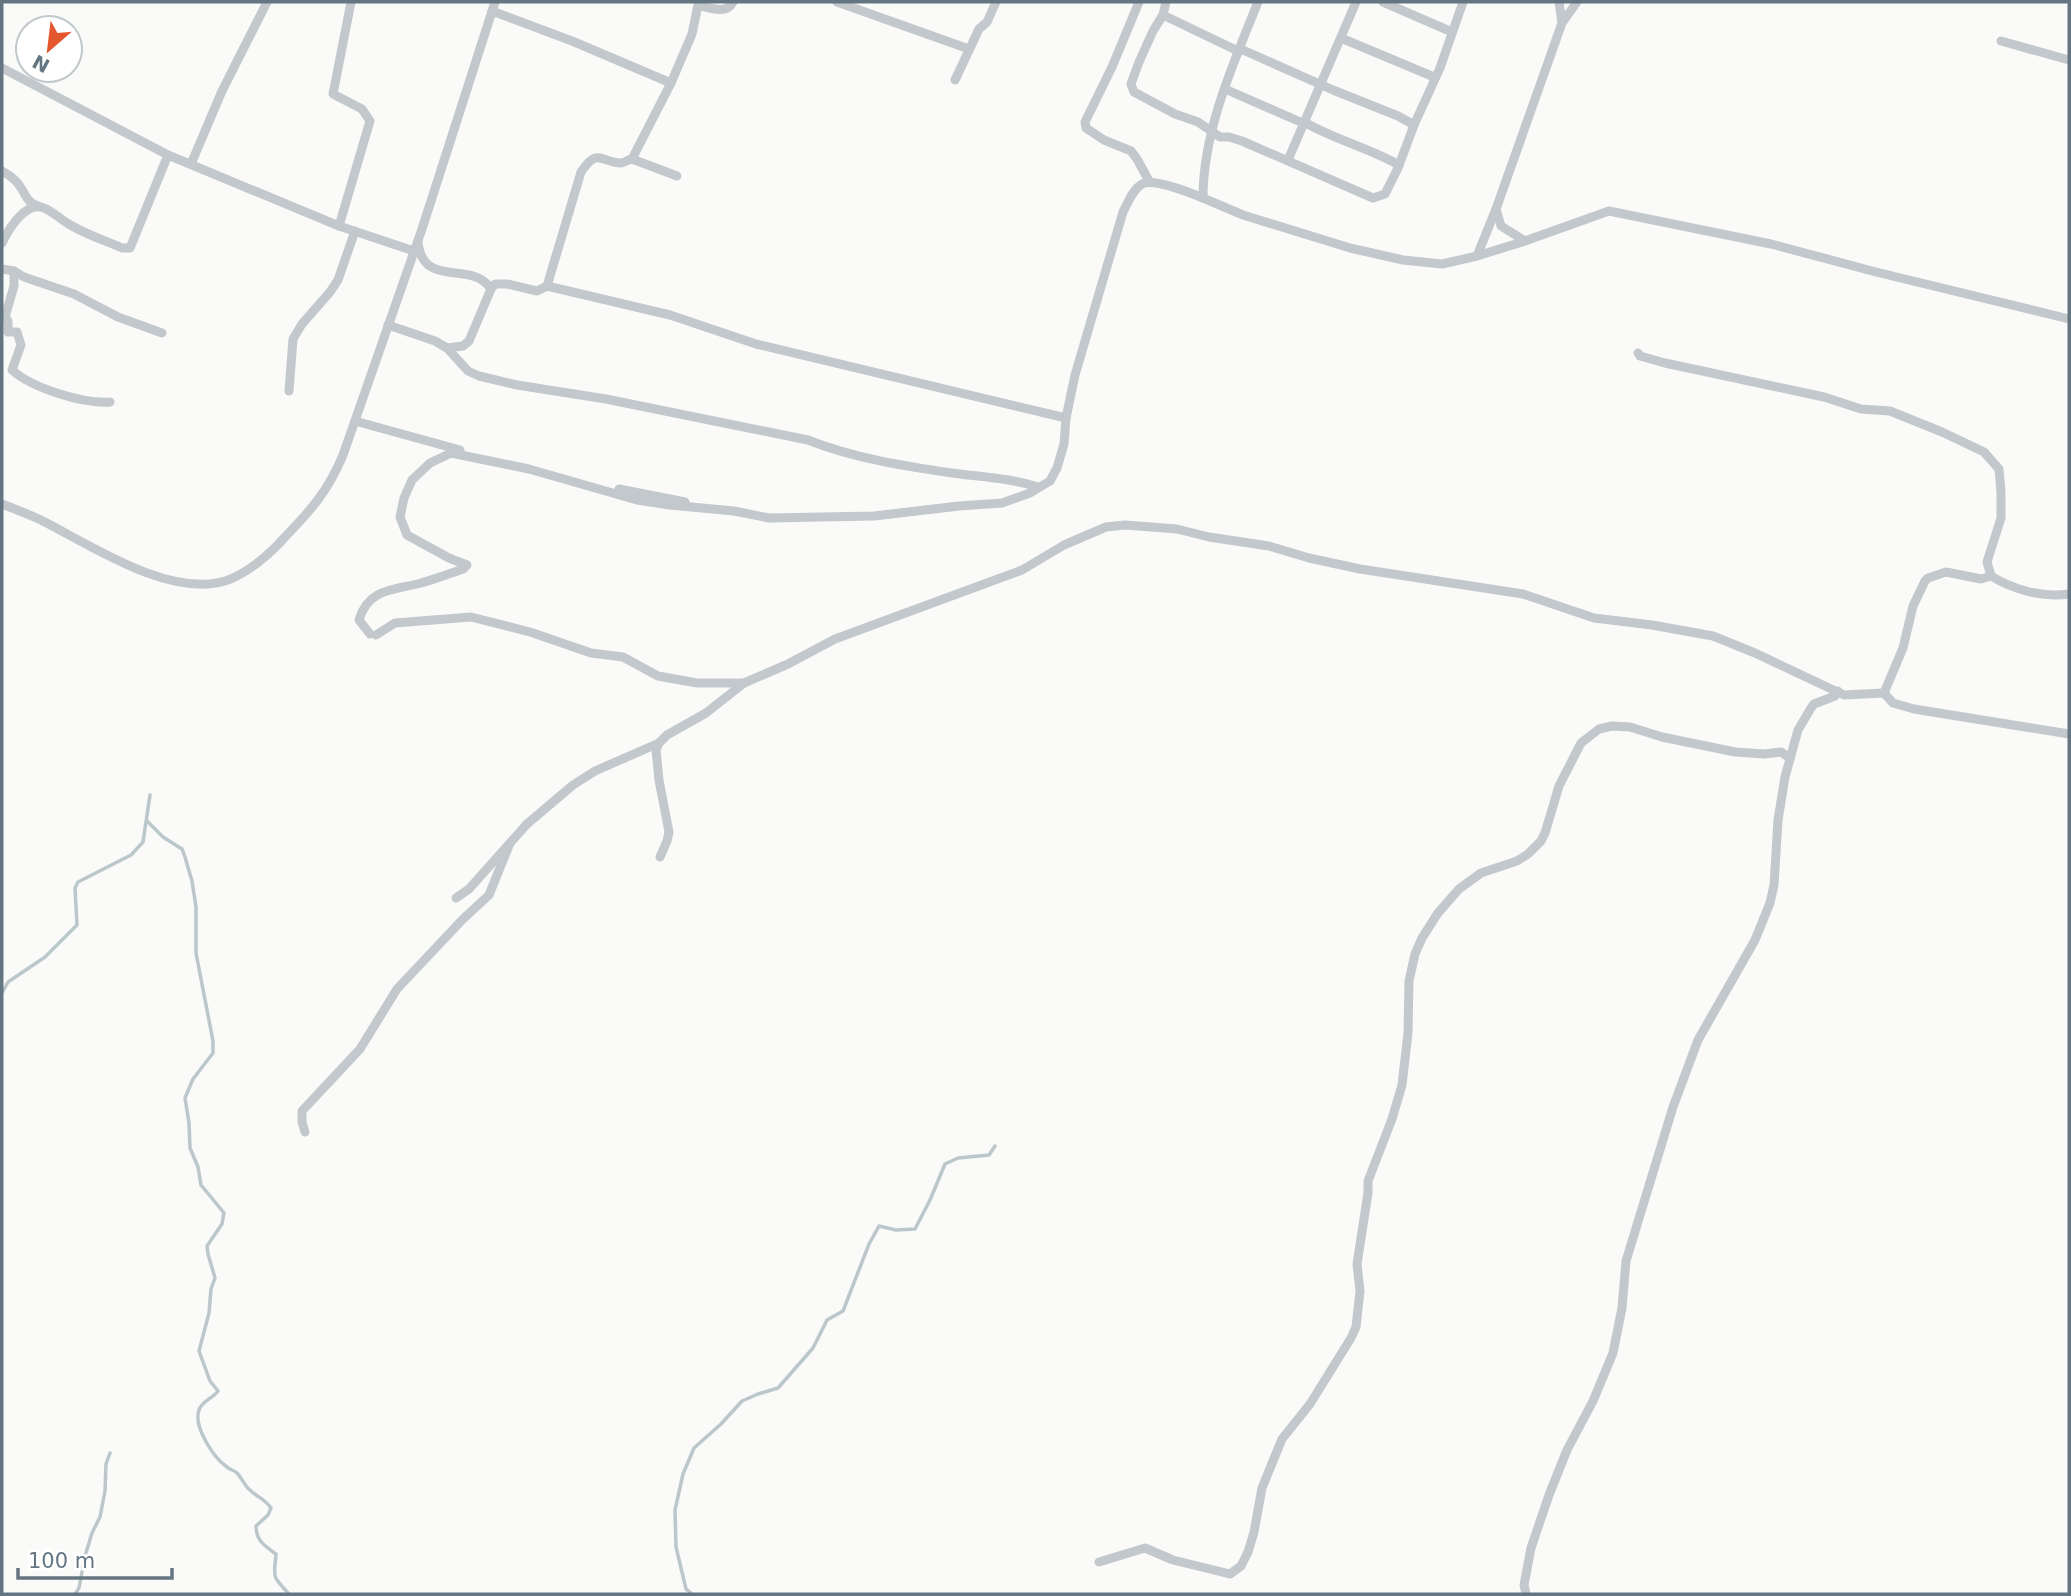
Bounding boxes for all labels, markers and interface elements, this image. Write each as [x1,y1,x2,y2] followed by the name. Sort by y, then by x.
[14,14,84,84] north arrow
[29,51,53,77] text: N
[18,1536,172,1580] scale bar
[28,1549,95,1573] text: 100 m

